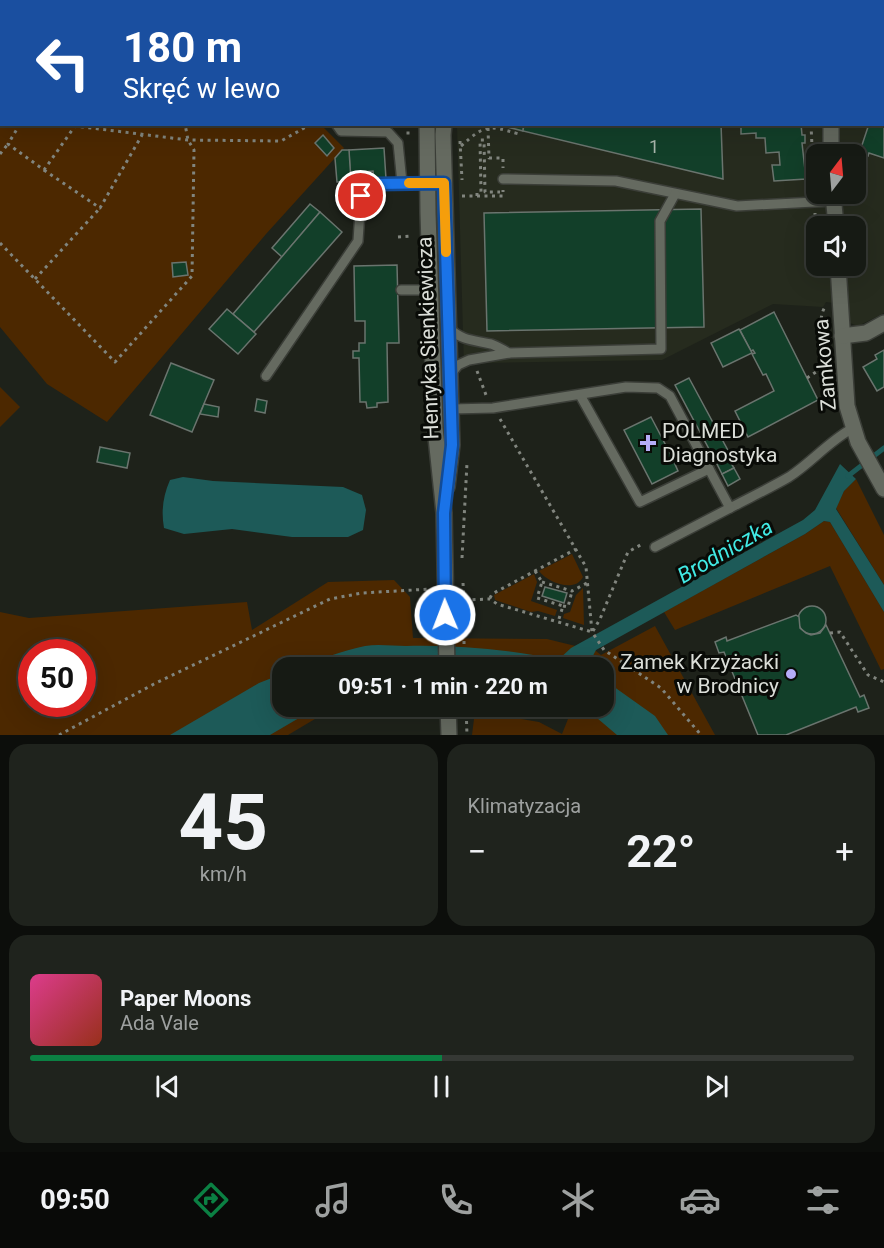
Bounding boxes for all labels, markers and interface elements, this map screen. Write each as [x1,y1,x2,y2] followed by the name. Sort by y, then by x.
[123,23,242,72] text: 180 m
[24,24,102,102] icon: left
[123,73,280,105] text: Skręć w lewo
[649,136,659,157] house number: 1
[806,144,866,204] north arrow
[806,144,866,276] map controls
[335,170,386,221] pin
[344,179,377,212] icon: arrive
[806,216,866,276] button: sound
[412,236,444,440] street label: Henryka Sienkiewicza
[809,318,841,412] street label: Zamkowa
[662,419,777,467] place label: POLMED Diagnostyka
[639,434,657,452] marker: POLMED Diagnostyka
[673,514,777,588] water label: Brodniczka
[413,583,477,647] position arrow
[18,639,96,717] speed limit sign: 50
[620,650,779,698] place label: Zamek Krzyżacki w Brodnicy
[784,667,798,681] marker: Zamek Krzyżacki w Brodnicy
[338,674,548,699] text: 09:51 · 1 min · 220 m
[178,777,268,868] text: 45
[468,794,581,818] text: Klimatyzacja
[626,825,695,878] text: 22°
[468,832,486,871] text: −
[835,832,854,871] text: +
[200,862,247,886] text: km/h
[120,986,251,1011] text: Paper Moons
[120,1011,199,1035] text: Ada Vale
[151,1070,184,1103] icon: previous
[425,1070,458,1103] icon: pause
[700,1070,733,1103] icon: next
[190,1179,232,1221] icon: directions
[312,1179,354,1221] icon: music
[435,1179,477,1221] icon: phone
[557,1179,599,1221] icon: climate
[679,1179,721,1221] icon: car
[802,1179,844,1221] icon: filters
[40,1184,110,1216] text: 09:50

